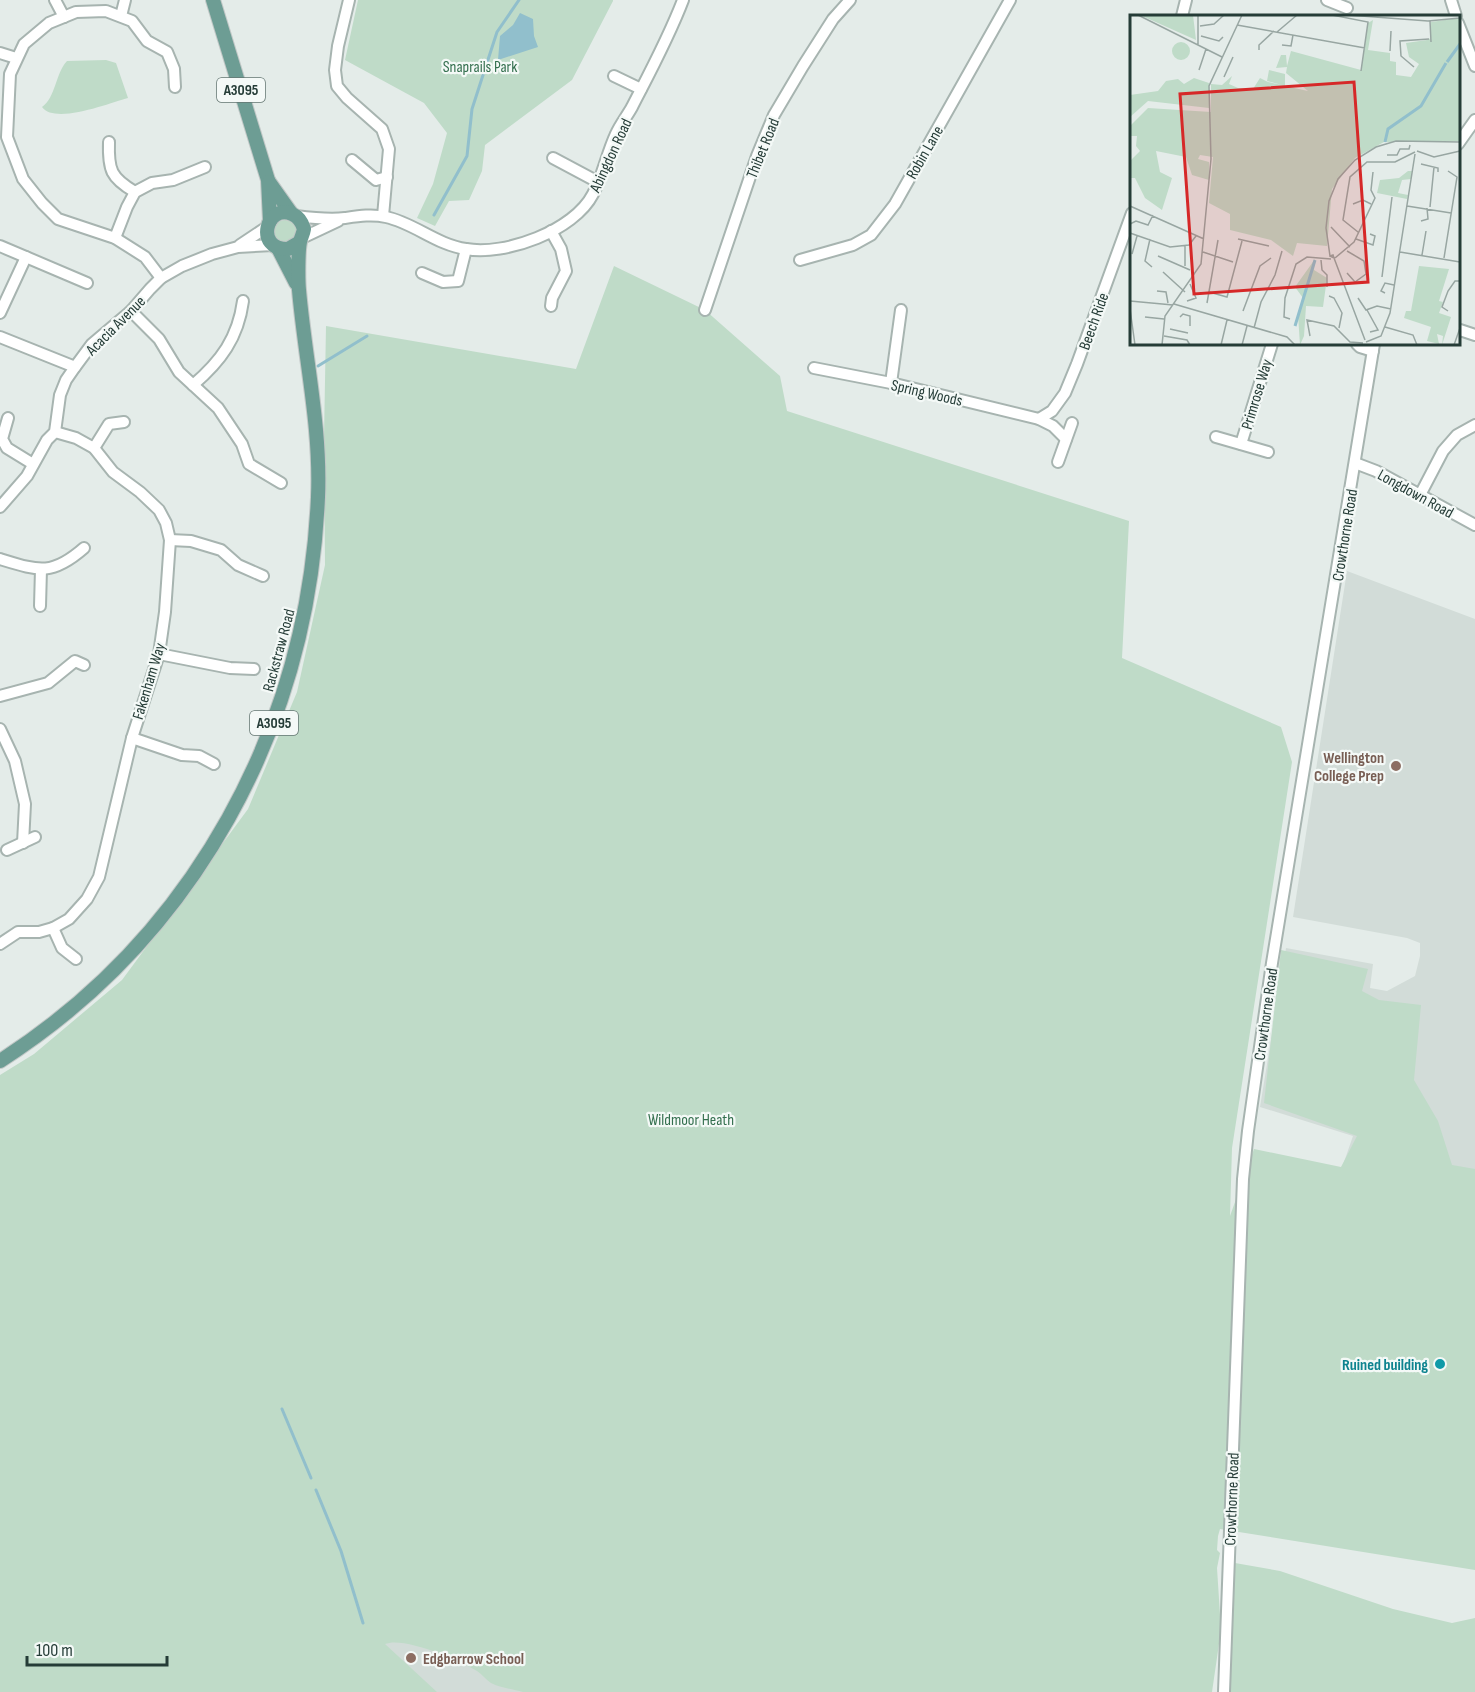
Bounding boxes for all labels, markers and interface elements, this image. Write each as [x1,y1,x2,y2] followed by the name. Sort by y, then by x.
[1130,15,1460,345] inset map
[443,58,517,77] park label: Snaprails Park
[217,78,265,102] road number: A3095
[586,116,637,196] street label: Abingdon Road
[743,116,784,181] street label: Thibet Road
[903,123,948,183] street label: Robin Lane
[1075,290,1113,353] street label: Beech Ride
[82,292,150,361] street label: Acacia Avenue
[1238,357,1277,432] street label: Primrose Way
[889,376,964,411] street label: Spring Woods
[1374,466,1457,523] street label: Longdown Road
[1329,488,1362,583] street label: Crowthorne Road
[259,607,300,694] street label: Rackstraw Road
[129,641,170,722] street label: Fakenham Way
[250,711,298,735] road number: A3095
[1314,749,1384,786] place label: Wellington College Prep
[1389,759,1403,773] marker: Wellington College Prep
[1251,967,1282,1062] street label: Crowthorne Road
[648,1111,734,1130] park label: Wildmoor Heath
[1342,1356,1428,1375] place label: Ruined building
[1433,1357,1447,1371] marker: Ruined building
[1221,1452,1244,1546] street label: Crowthorne Road
[27,1629,166,1667] scale bar
[36,1640,73,1661] text: 100 m
[423,1650,524,1669] place label: Edgbarrow School
[404,1651,418,1665] marker: Edgbarrow School

